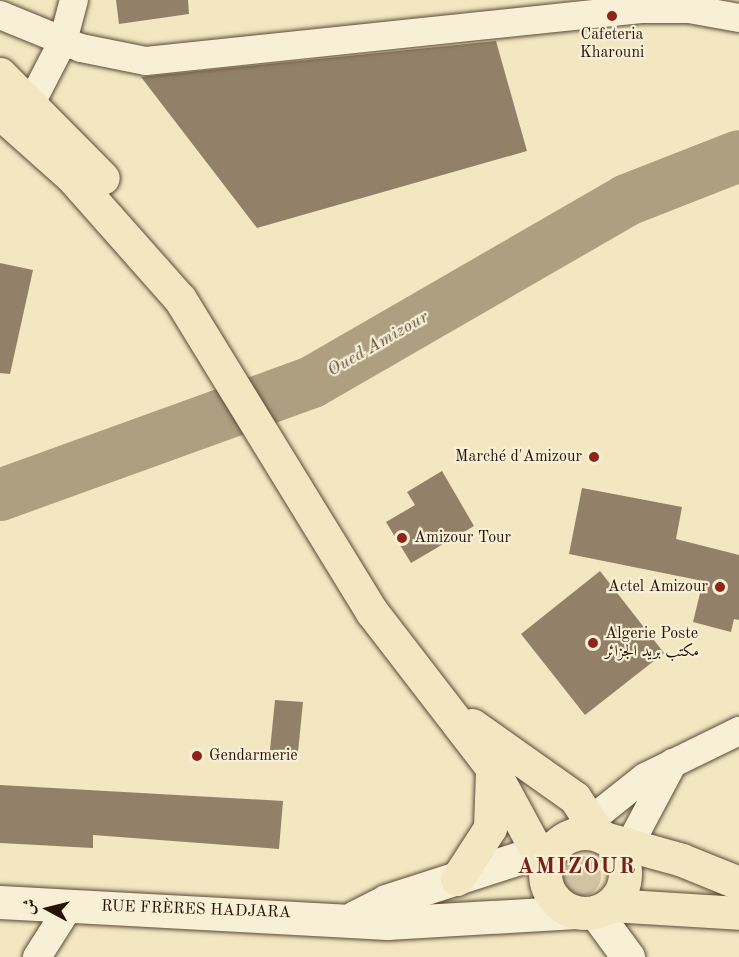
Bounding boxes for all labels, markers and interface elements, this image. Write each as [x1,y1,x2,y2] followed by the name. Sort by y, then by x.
[605,9,619,23] marker: Cafeteria Kharouni
[580,25,644,63] place label: Cafeteria Kharouni
[324,306,432,382] water label: Oued Amizour
[455,447,582,467] place label: Marché d'Amizour
[587,450,601,464] marker: Marché d'Amizour
[414,528,511,548] place label: Amizour Tour
[395,531,409,545] marker: Amizour Tour
[608,577,708,597] place label: Actel Amizour
[713,580,727,594] marker: Actel Amizour
[605,624,699,662] place label: Algerie Poste مكتب بريد الجزائر
[586,636,600,650] marker: Algerie Poste مكتب بريد الجزائر
[209,746,298,766] place label: Gendarmerie
[190,749,204,763] marker: Gendarmerie
[517,855,637,881] district label: AMIZOUR
[18,879,78,939] north arrow
[101,897,291,923] street label: RUE FRÈRES HADJARA
[21,898,39,916] text: ش

